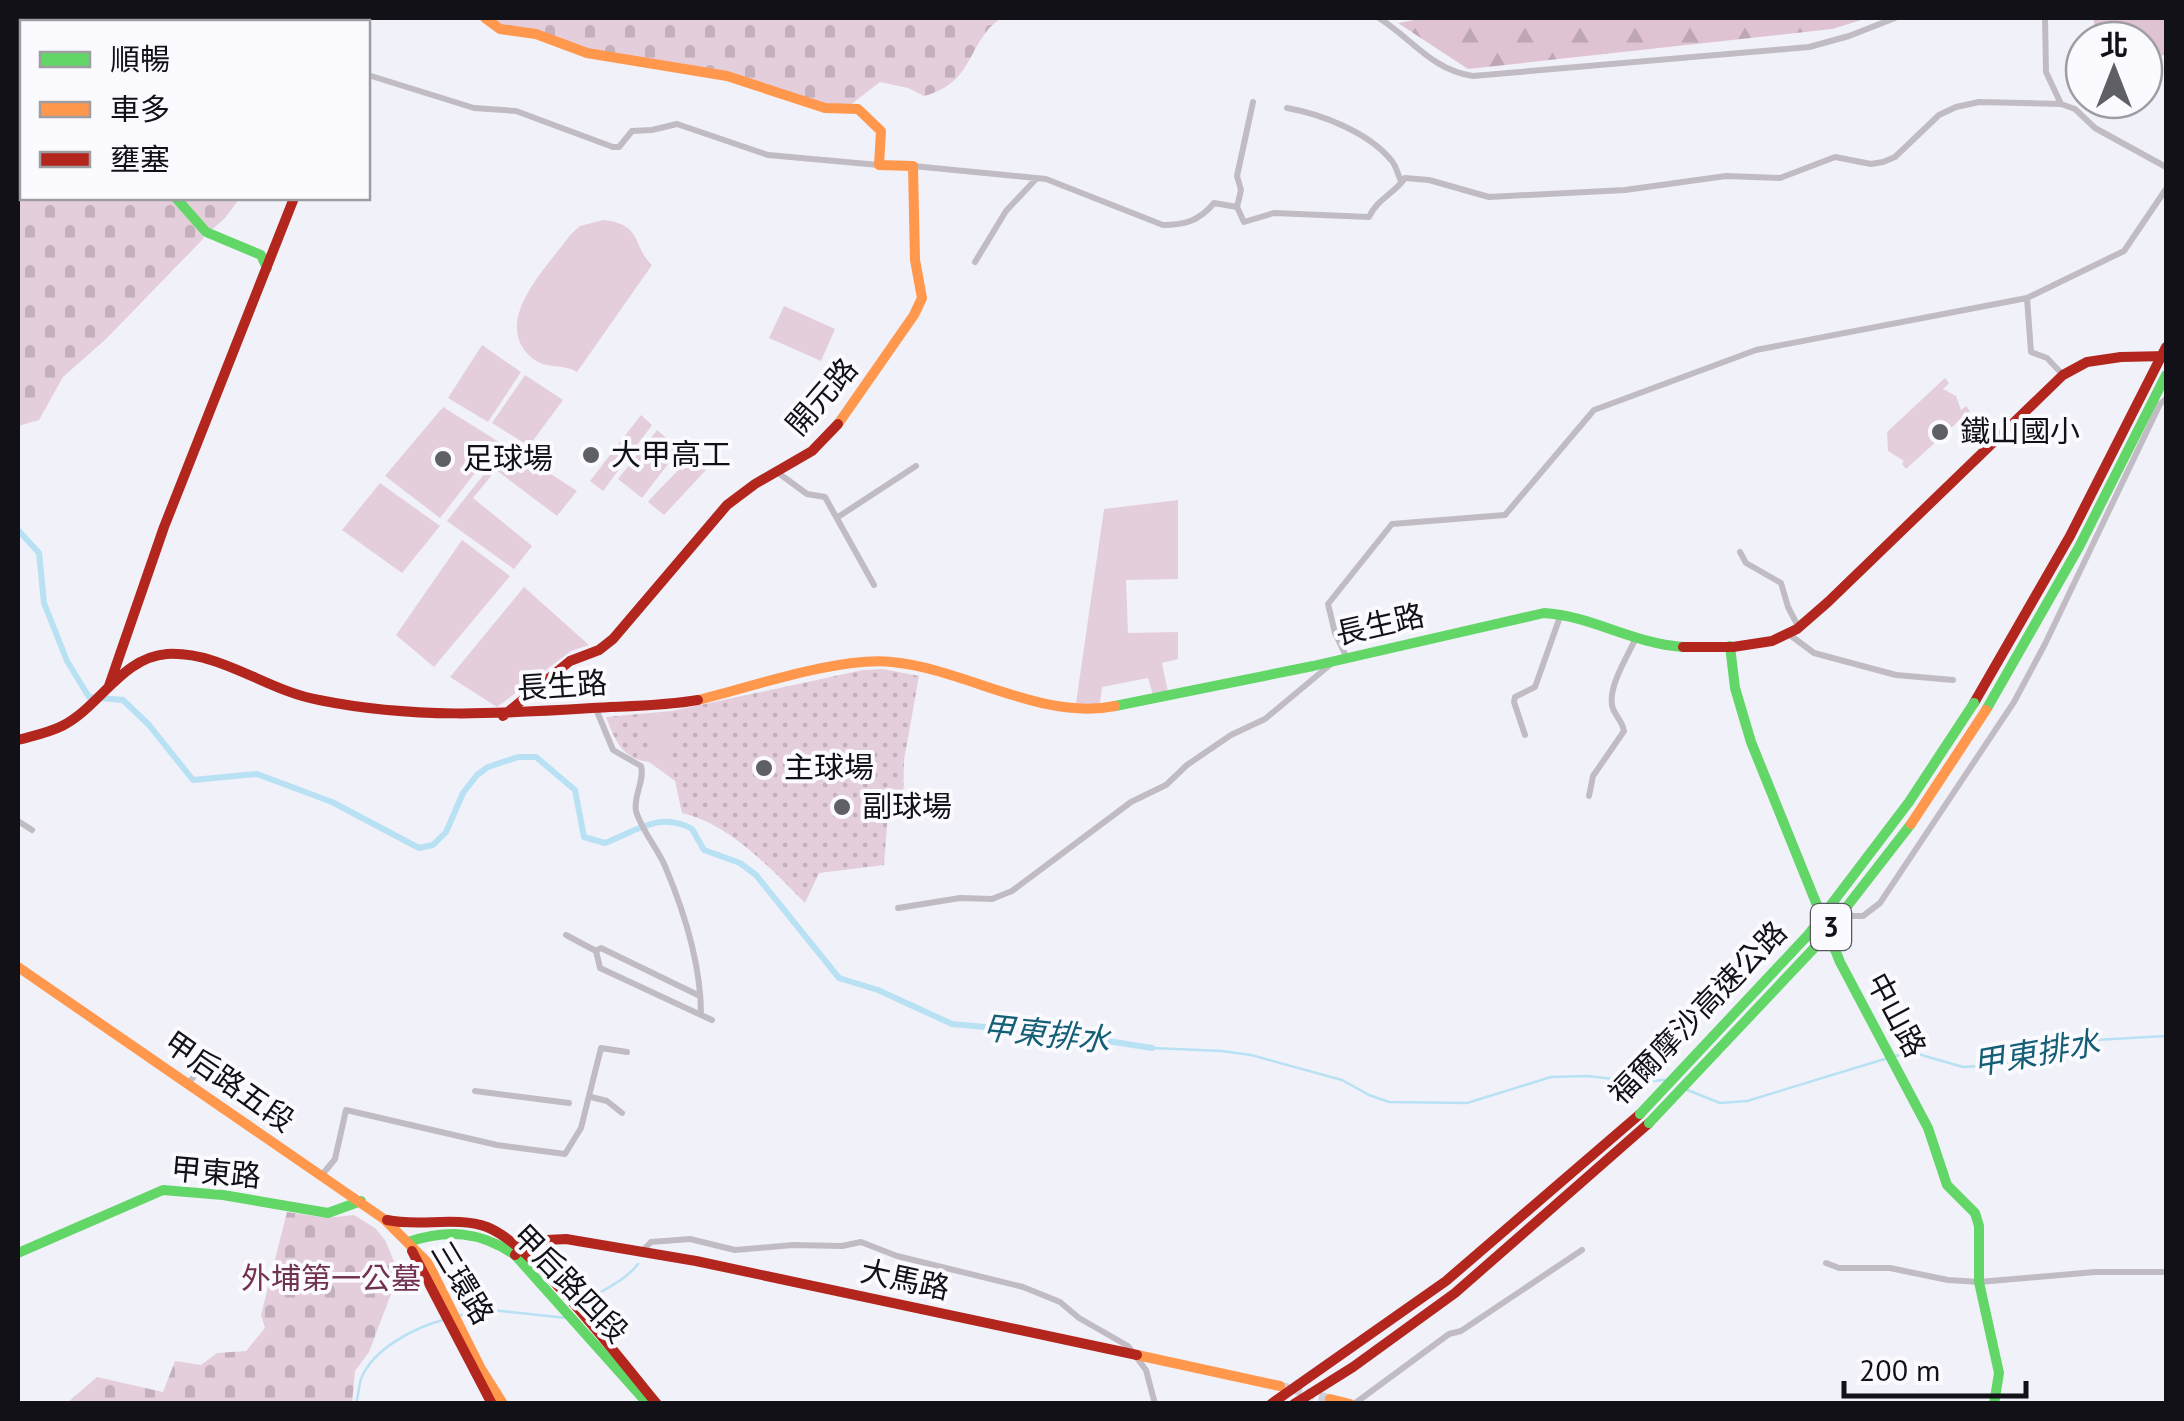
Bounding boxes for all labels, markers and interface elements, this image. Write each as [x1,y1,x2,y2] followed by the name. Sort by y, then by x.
[20,20,370,200] legend
[2064,20,2164,120] north arrow
[2100,26,2128,63] text: 北
[110,39,170,78] text: 順暢
[110,89,170,128] text: 車多
[110,139,170,178] text: 壅塞
[777,349,865,443] street label: 開元路
[1960,411,2080,450] place label: 鐵山國小
[1929,421,1951,443] marker: 鐵山國小
[611,434,731,473] place label: 大甲高工
[463,438,553,477] place label: 足球場
[580,444,602,466] marker: 大甲高工
[432,448,454,470] marker: 足球場
[1331,594,1428,653] street label: 長生路
[516,662,608,707] street label: 長生路
[784,747,874,786] place label: 主球場
[753,757,775,779] marker: 主球場
[862,786,952,825] place label: 副球場
[831,796,853,818] marker: 副球場
[1811,904,1851,950] road number: 3
[1600,912,1794,1112] street label: 福爾摩沙高速公路
[1859,965,1936,1063] street label: 中山路
[980,1005,1114,1061] water label: 甲東排水
[1969,1020,2104,1084] water label: 甲東排水
[157,1022,302,1140] street label: 甲后路五段
[170,1148,263,1195] street label: 甲東路
[505,1215,637,1350] street label: 甲后路四段
[423,1234,503,1331] street label: 三環路
[857,1250,953,1307] street label: 大馬路
[241,1258,421,1297] park label: 外埔第一公墓
[1844,1336,2026,1398] scale bar
[1859,1350,1940,1389] text: 200 m

